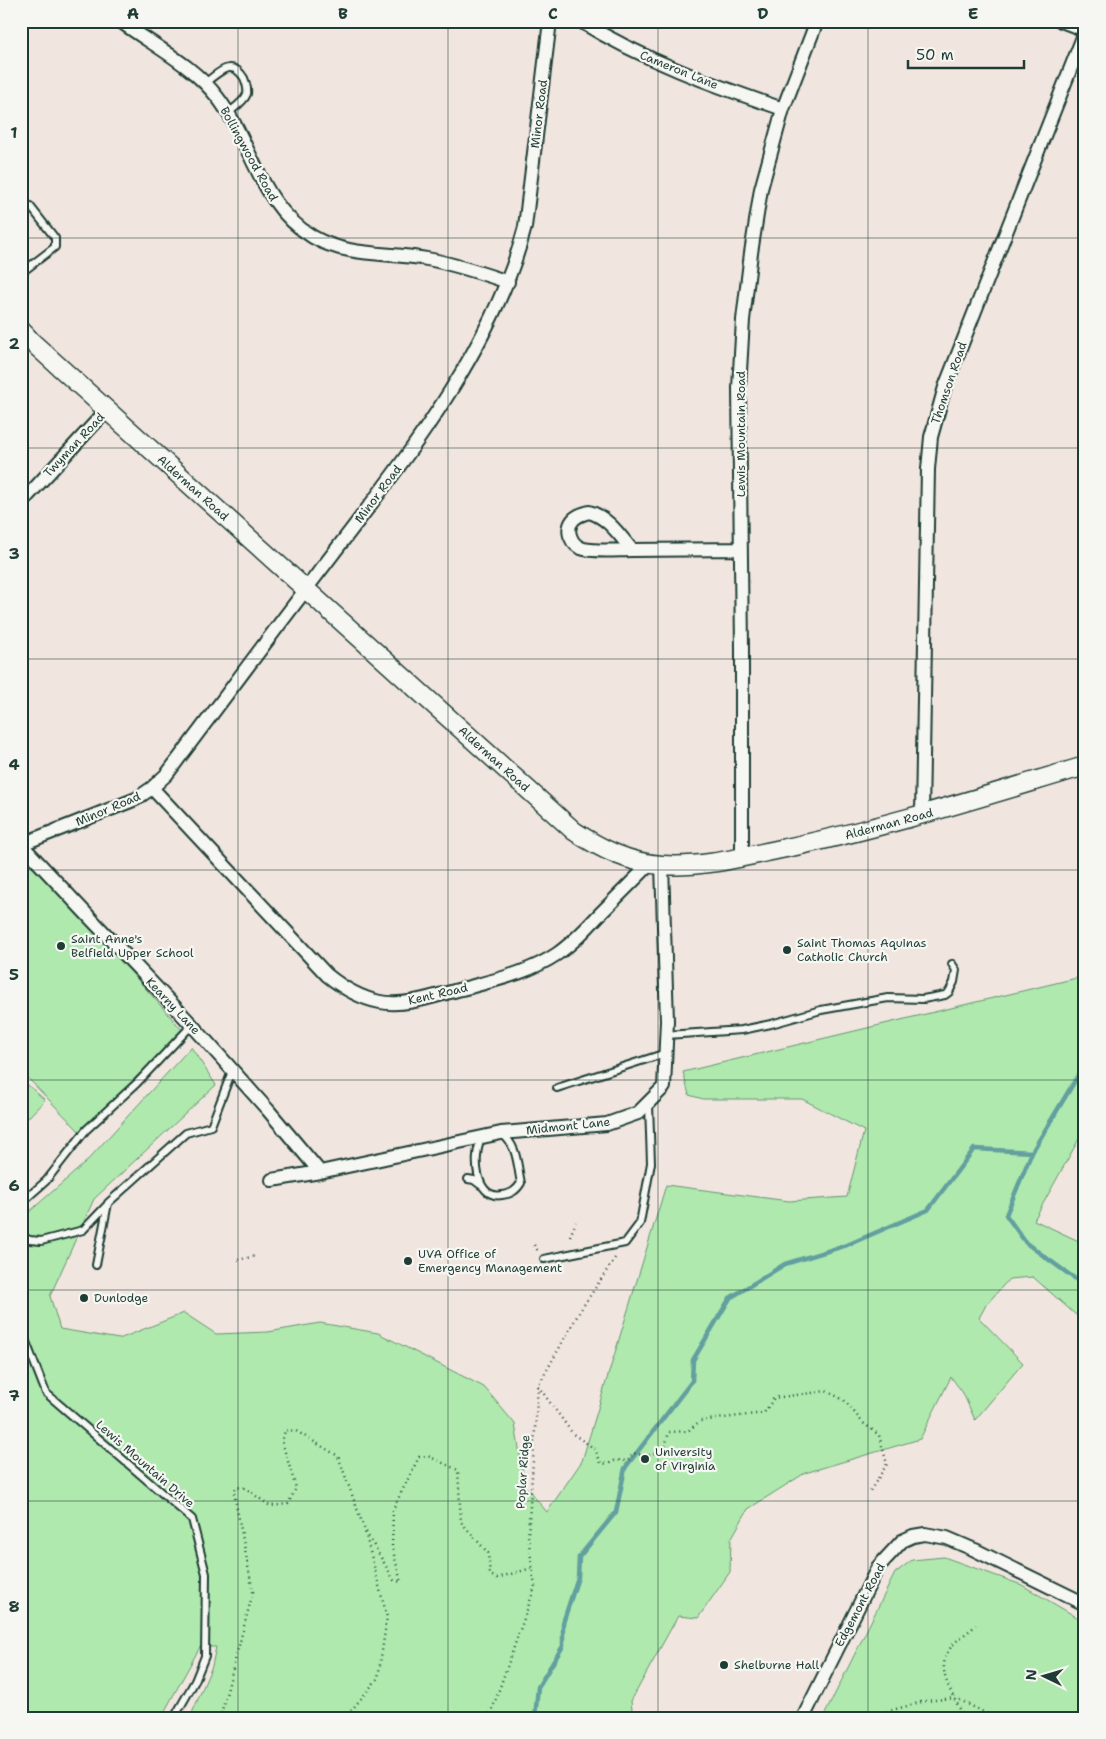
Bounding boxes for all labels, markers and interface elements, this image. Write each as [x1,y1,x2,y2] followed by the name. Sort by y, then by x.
[127,3,139,24] text: A
[338,3,348,24] text: B
[548,3,558,24] text: C
[757,3,769,24] text: D
[968,3,978,24] text: E
[908,38,1025,70] scale bar
[916,45,954,65] text: 50 m
[637,47,721,93] street label: Cameron Lane
[527,78,551,149] street label: Minor Road
[216,104,282,204] street label: Bollingwood Road
[10,122,18,143] text: 1
[8,333,20,354] text: 2
[927,339,971,426] street label: Thomson Road
[733,370,749,497] street label: Lewis Mountain Road
[40,409,108,481] street label: Twyman Road
[154,452,232,525] street label: Alderman Road
[351,461,405,526] street label: Minor Road
[8,543,20,564] text: 3
[455,723,533,796] street label: Alderman Road
[8,754,20,775] text: 4
[73,788,143,830] street label: Minor Road
[843,804,935,843] street label: Alderman Road
[71,931,194,961] place label: Saint Anne's Belfield Upper School
[797,935,927,965] place label: Saint Thomas Aquinas Catholic Church
[55,940,67,952] marker: Saint Anne's Belfield Upper School
[781,944,793,956] marker: Saint Thomas Aquinas Catholic Church
[9,964,19,985] text: 5
[142,974,204,1038] street label: Kearny Lane
[407,979,470,1009] street label: Kent Road
[525,1114,611,1138] street label: Midmont Lane
[8,1175,20,1196] text: 6
[418,1246,562,1276] place label: UVA Office of Emergency Management
[402,1255,414,1267] marker: UVA Office of Emergency Management
[94,1290,149,1306] place label: Dunlodge
[78,1292,90,1304] marker: Dunlodge
[8,1385,20,1406] text: 7
[92,1417,198,1511] street label: Lewis Mountain Drive
[512,1434,534,1510] street label: Poplar Ridge
[655,1444,716,1474] place label: University of Virginia
[639,1453,651,1465] marker: University of Virginia
[831,1560,889,1650] street label: Edgemont Road
[8,1596,20,1617] text: 8
[1018,1652,1068,1702] north arrow
[734,1657,819,1673] place label: Shelburne Hall
[718,1659,730,1671] marker: Shelburne Hall
[1022,1669,1040,1681] text: N

